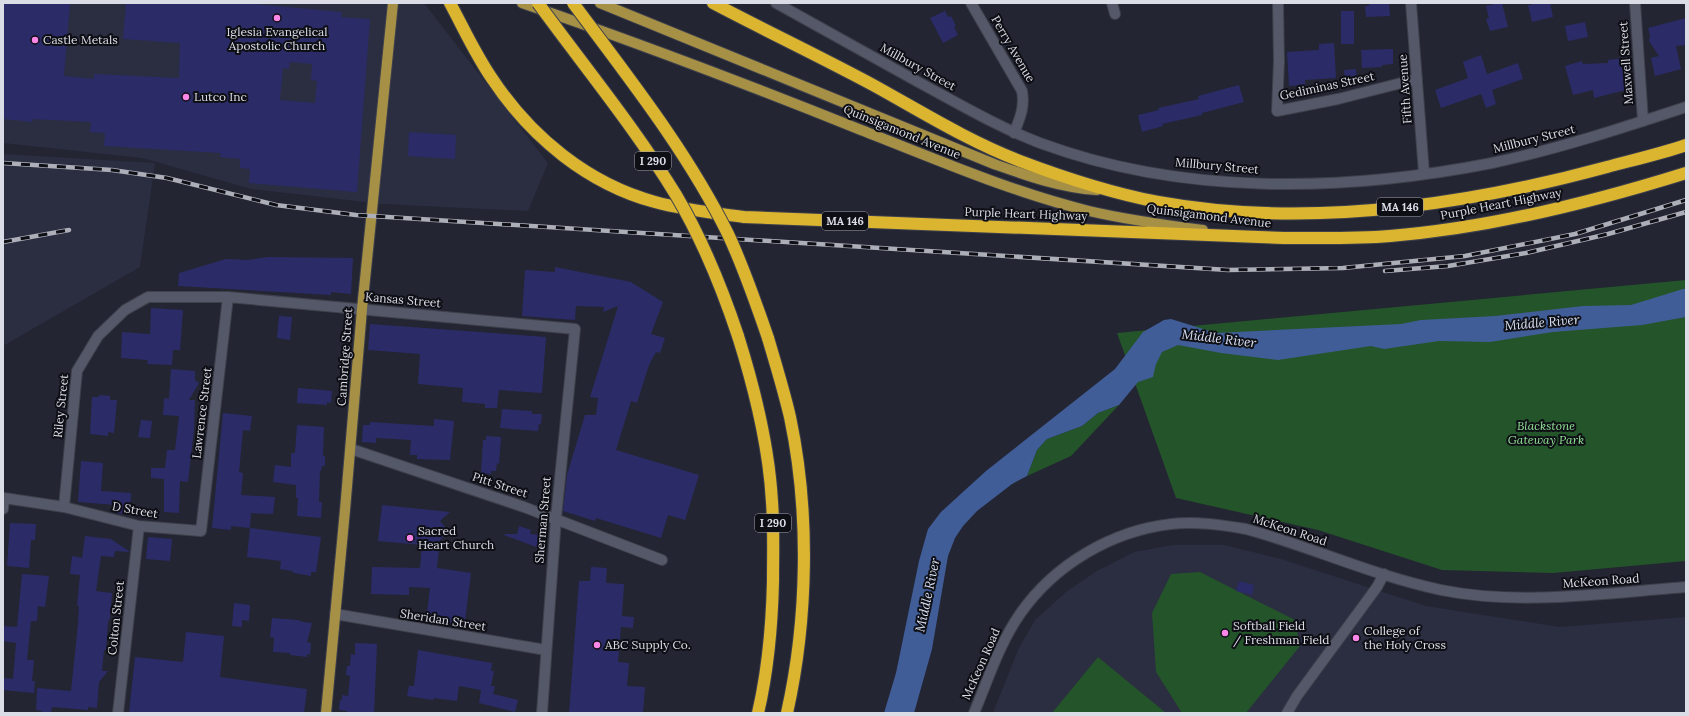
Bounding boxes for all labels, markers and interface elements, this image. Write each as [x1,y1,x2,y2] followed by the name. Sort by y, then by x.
[272,13,282,23] marker: Iglesia Evangelical Apostolic Church
[988,13,1039,85] street label: Perry Avenue
[1615,21,1636,105] street label: Maxwell Street
[226,24,328,53] place label: Iglesia Evangelical Apostolic Church
[43,32,118,47] place label: Castle Metals
[30,35,40,45] marker: Castle Metals
[878,40,959,94] street label: Millbury Street
[1395,53,1414,124] street label: Fifth Avenue
[1278,68,1376,103] street label: Gediminas Street
[194,89,247,104] place label: Lutco Inc
[181,92,191,102] marker: Lutco Inc
[841,101,964,162] street label: Quinsigamond Avenue
[1491,121,1577,156] street label: Millbury Street
[635,152,671,170] road number: I 290
[1175,154,1260,177] street label: Millbury Street
[1439,184,1563,223] street label: Purple Heart Highway
[1377,198,1423,216] road number: MA 146
[1146,200,1273,231] street label: Quinsigamond Avenue
[964,204,1088,223] street label: Purple Heart Highway
[822,212,868,230] road number: MA 146
[364,289,442,310] street label: Kansas Street
[334,307,355,407] street label: Cambridge Street
[1504,311,1580,334] water label: Middle River
[1181,325,1257,352] water label: Middle River
[188,366,215,459] street label: Lawrence Street
[50,373,71,439] street label: Riley Street
[1508,418,1584,447] park label: Blackstone Gateway Park
[471,469,530,501] street label: Pitt Street
[531,476,554,564] street label: Sherman Street
[111,498,159,521] street label: D Street
[1251,511,1329,549] street label: McKeon Road
[755,514,791,532] road number: I 290
[418,523,494,552] place label: Sacred Heart Church
[405,533,415,543] marker: Sacred Heart Church
[911,557,944,634] water label: Middle River
[1562,570,1640,591] street label: McKeon Road
[104,580,127,656] street label: Colton Street
[399,605,488,634] street label: Sheridan Street
[1233,618,1329,648] place label: Softball Field / Freshman Field
[1364,623,1446,652] place label: College of the Holy Cross
[958,626,1003,702] street label: McKeon Road
[1220,628,1230,638] marker: Softball Field / Freshman Field
[1351,633,1361,643] marker: College of the Holy Cross
[604,637,691,652] place label: ABC Supply Co.
[592,640,602,650] marker: ABC Supply Co.

